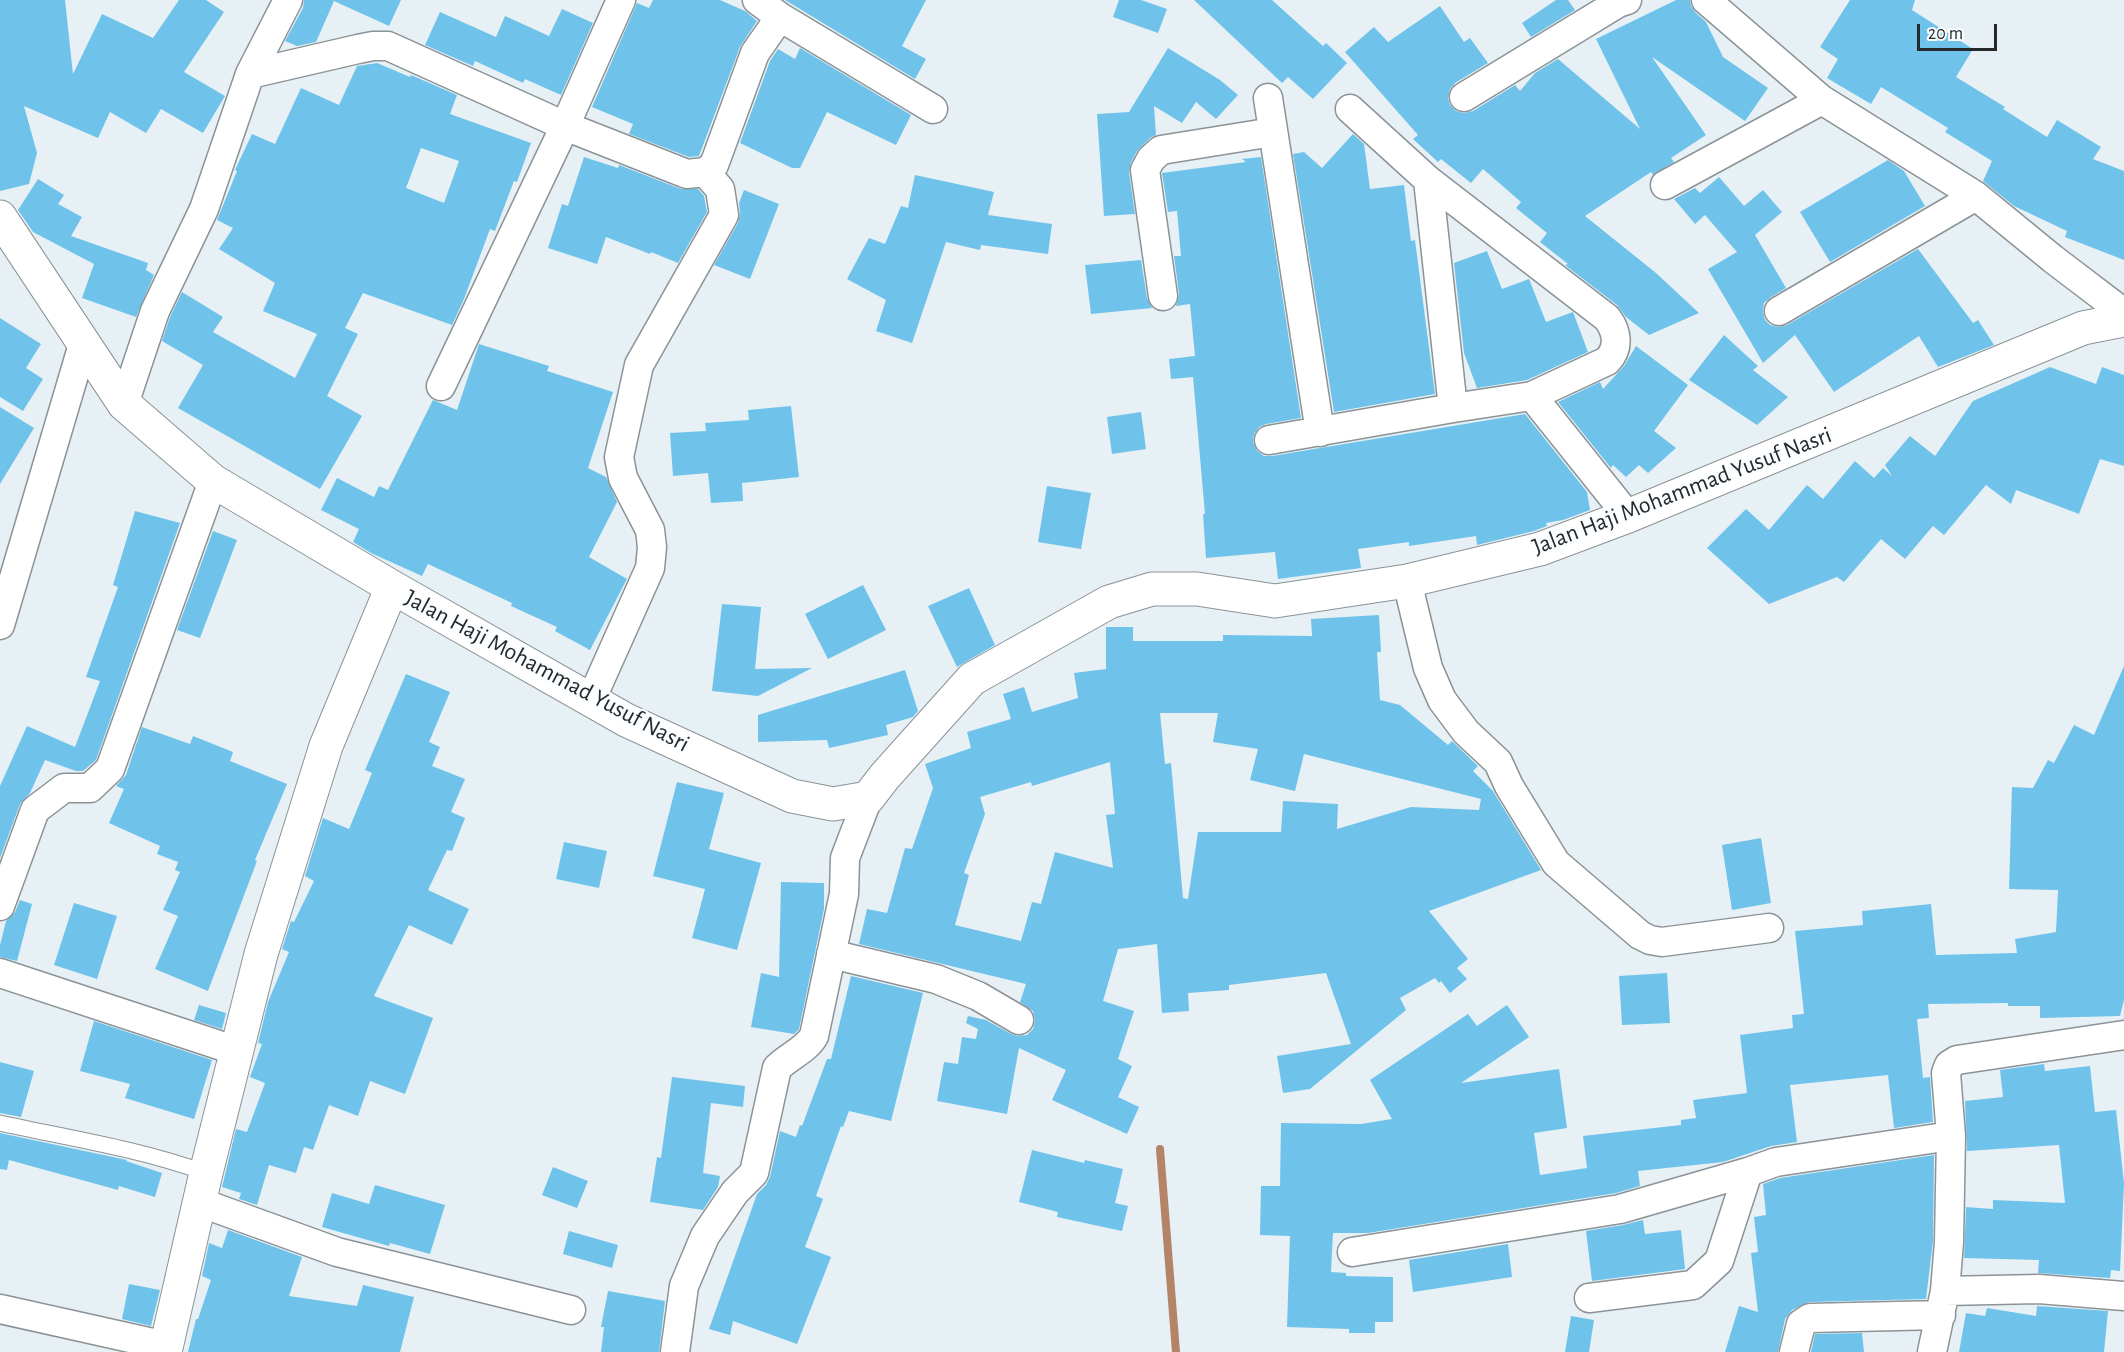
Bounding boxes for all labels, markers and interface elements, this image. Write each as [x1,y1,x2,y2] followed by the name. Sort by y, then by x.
[1920,12,2000,50] scale bar
[1928,25,1963,43] text: 20 m
[1528,420,1836,562] street label: Jalan Haji Mohammad Yusuf Nasri
[400,584,694,758] street label: Jalan Haji Mohammad Yusuf Nasri

